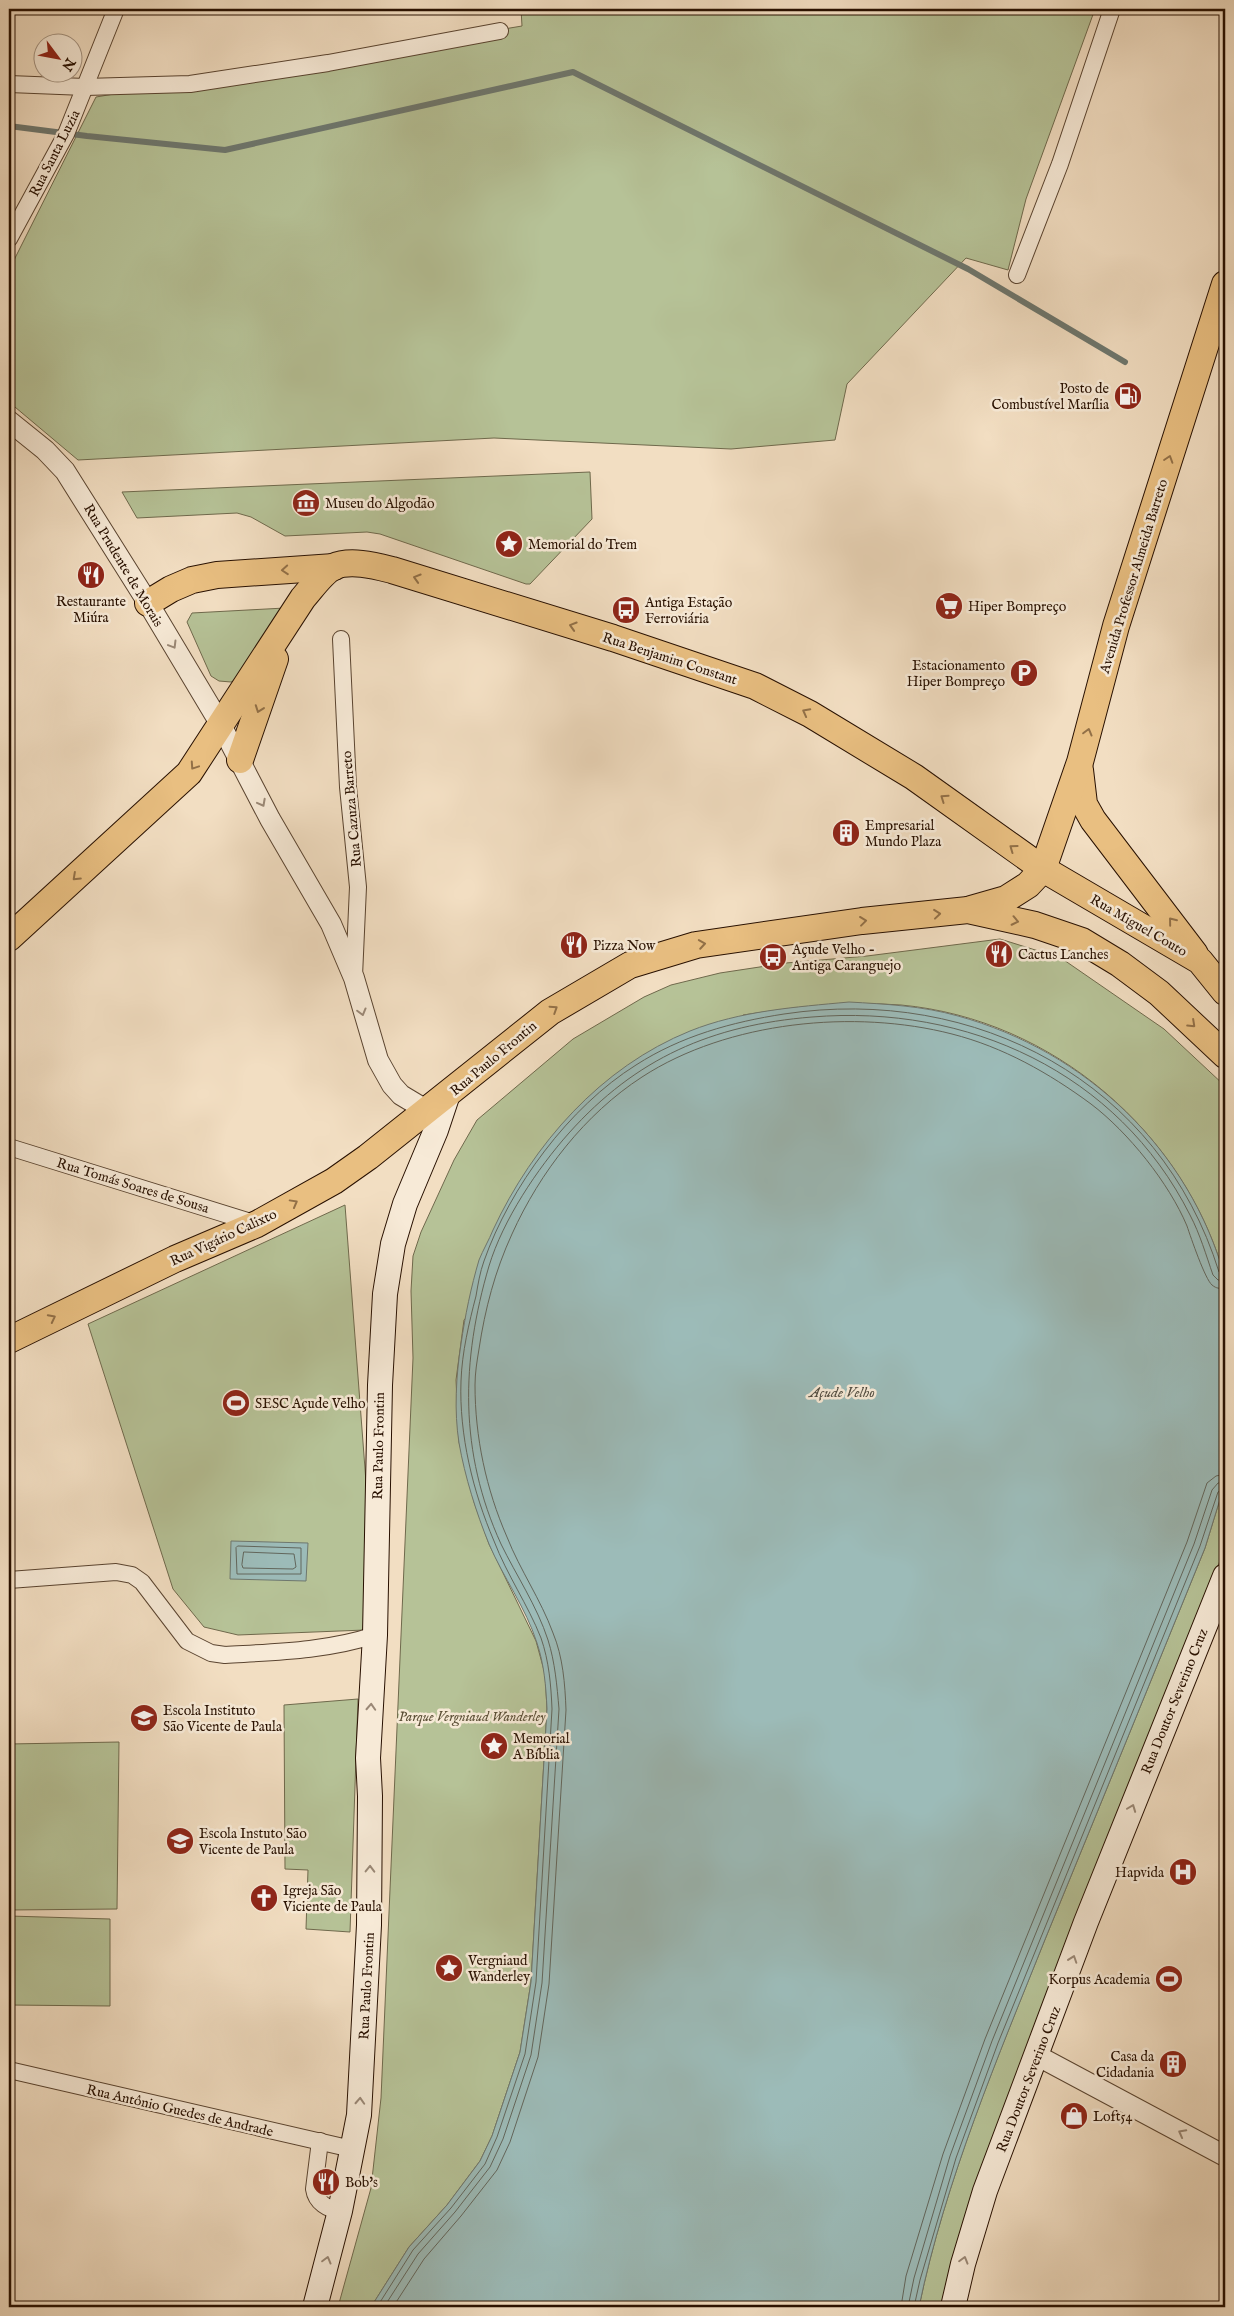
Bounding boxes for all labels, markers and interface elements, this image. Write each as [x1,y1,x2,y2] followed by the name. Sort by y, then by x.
[32,32,82,82] north arrow
[57,54,80,74] text: N
[25,106,85,200] street label: Rua Santa Luzia
[991,380,1110,414] place label: Posto de Combustível Marília
[1113,381,1143,411] fuel station icon: Posto de Combustível Marília
[1163,455,1173,464] one-way arrow
[1095,477,1172,677] street label: Avenida Professor Almeida Barreto
[291,488,321,518] museum icon: Museu do Algodão
[325,495,435,513] place label: Museu do Algodão
[79,501,167,630] street label: Rua Prudente de Morais
[494,529,524,559] place icon: Memorial do Trem
[528,536,637,554] place label: Memorial do Trem
[76,560,106,590] restaurant icon: Restaurante Miúra
[281,564,289,575] one-way arrow
[414,573,422,583] one-way arrow
[934,591,964,621] supermarket icon: Hiper Bompreço
[56,593,127,627] place label: Restaurante Miúra
[644,594,733,628] place label: Antiga Estação Ferroviária
[611,595,641,625] bus stop icon: Antiga Estação Ferroviária
[968,598,1067,616] place label: Hiper Bompreço
[569,621,577,631] one-way arrow
[600,629,740,689] street label: Rua Benjamim Constant
[166,639,176,648] one-way arrow
[907,657,1005,691] place label: Estacionamento Hiper Bompreço
[1009,658,1039,688] parking icon: Estacionamento Hiper Bompreço
[255,704,265,713] one-way arrow
[803,709,812,719] one-way arrow
[1082,728,1093,737] one-way arrow
[338,750,366,868] street label: Rua Cazuza Barreto
[191,760,200,769] one-way arrow
[940,795,950,804] one-way arrow
[256,798,266,807] one-way arrow
[865,817,942,851] place label: Empresarial Mundo Plaza
[831,818,861,848] building icon: Empresarial Mundo Plaza
[1009,845,1019,854] one-way arrow
[72,871,81,880] one-way arrow
[1087,891,1191,961] street label: Rua Miguel Couto
[933,908,941,919] one-way arrow
[1011,915,1020,925] one-way arrow
[859,916,867,927] one-way arrow
[1169,918,1177,927] one-way arrow
[559,930,589,960] restaurant icon: Pizza Now
[593,937,656,955] place label: Pizza Now
[984,939,1014,969] restaurant icon: Cactus Lanches
[698,940,706,950] one-way arrow
[791,941,901,975] place label: Açude Velho - Antiga Caranguejo
[758,942,788,972] bus stop icon: Açude Velho - Antiga Caranguejo
[1018,946,1108,964] place label: Cactus Lanches
[549,1006,558,1015] one-way arrow
[357,1007,367,1016] one-way arrow
[447,1017,541,1100] street label: Rua Paulo Frontin
[1186,1018,1195,1027] one-way arrow
[54,1154,212,1218] street label: Rua Tomás Soares de Sousa
[288,1200,297,1210] one-way arrow
[167,1205,280,1271] street label: Rua Vigário Calixto
[47,1314,56,1324] one-way arrow
[807,1383,875,1402] water label: Açude Velho
[221,1388,251,1418] sports icon: SESC Açude Velho
[369,1392,389,1500] street label: Rua Paulo Frontin
[255,1395,366,1413] place label: SESC Açude Velho
[1137,1626,1213,1777] street label: Rua Doutor Severino Cruz
[163,1702,283,1736] place label: Escola Instituto São Vicente de Paula
[366,1702,377,1710] one-way arrow
[129,1703,159,1733] school or university icon: Escola Instituto São Vicente de Paula
[398,1708,546,1727] park label: Parque Vergniaud Wanderley
[512,1730,570,1764] place label: Memorial A Bíblia
[479,1731,509,1761] place icon: Memorial A Bíblia
[1126,1804,1136,1812] one-way arrow
[198,1825,307,1859] place label: Escola Instuto São Vicente de Paula
[165,1826,195,1856] school or university icon: Escola Instuto São Vicente de Paula
[1168,1857,1198,1887] hospital icon: Hapvida
[1115,1864,1165,1882] place label: Hapvida
[365,1865,375,1872] one-way arrow
[282,1882,383,1916] place label: Igreja São Viciente de Paula
[249,1883,279,1913] church icon: Igreja São Viciente de Paula
[355,1931,379,2040] street label: Rua Paulo Frontin
[467,1952,530,1986] place label: Vergniaud Wanderley
[434,1953,464,1983] place icon: Vergniaud Wanderley
[1067,1955,1077,1964] one-way arrow
[1154,1964,1184,1994] sports icon: Korpus Academia
[1049,1971,1151,1989] place label: Korpus Academia
[993,2003,1065,2155] street label: Rua Doutor Severino Cruz
[1096,2048,1155,2082] place label: Casa da Cidadania
[1158,2049,1188,2079] building icon: Casa da Cidadania
[85,2081,275,2141] street label: Rua Antônio Guedes de Andrade
[355,2097,366,2105] one-way arrow
[1059,2101,1089,2131] shop icon: Loft54
[1093,2108,1132,2126] place label: Loft54
[1179,2129,1188,2139] one-way arrow
[311,2167,341,2197] restaurant icon: Bob's
[345,2174,378,2192] place label: Bob's
[958,2255,969,2264] one-way arrow
[322,2257,332,2265] one-way arrow

